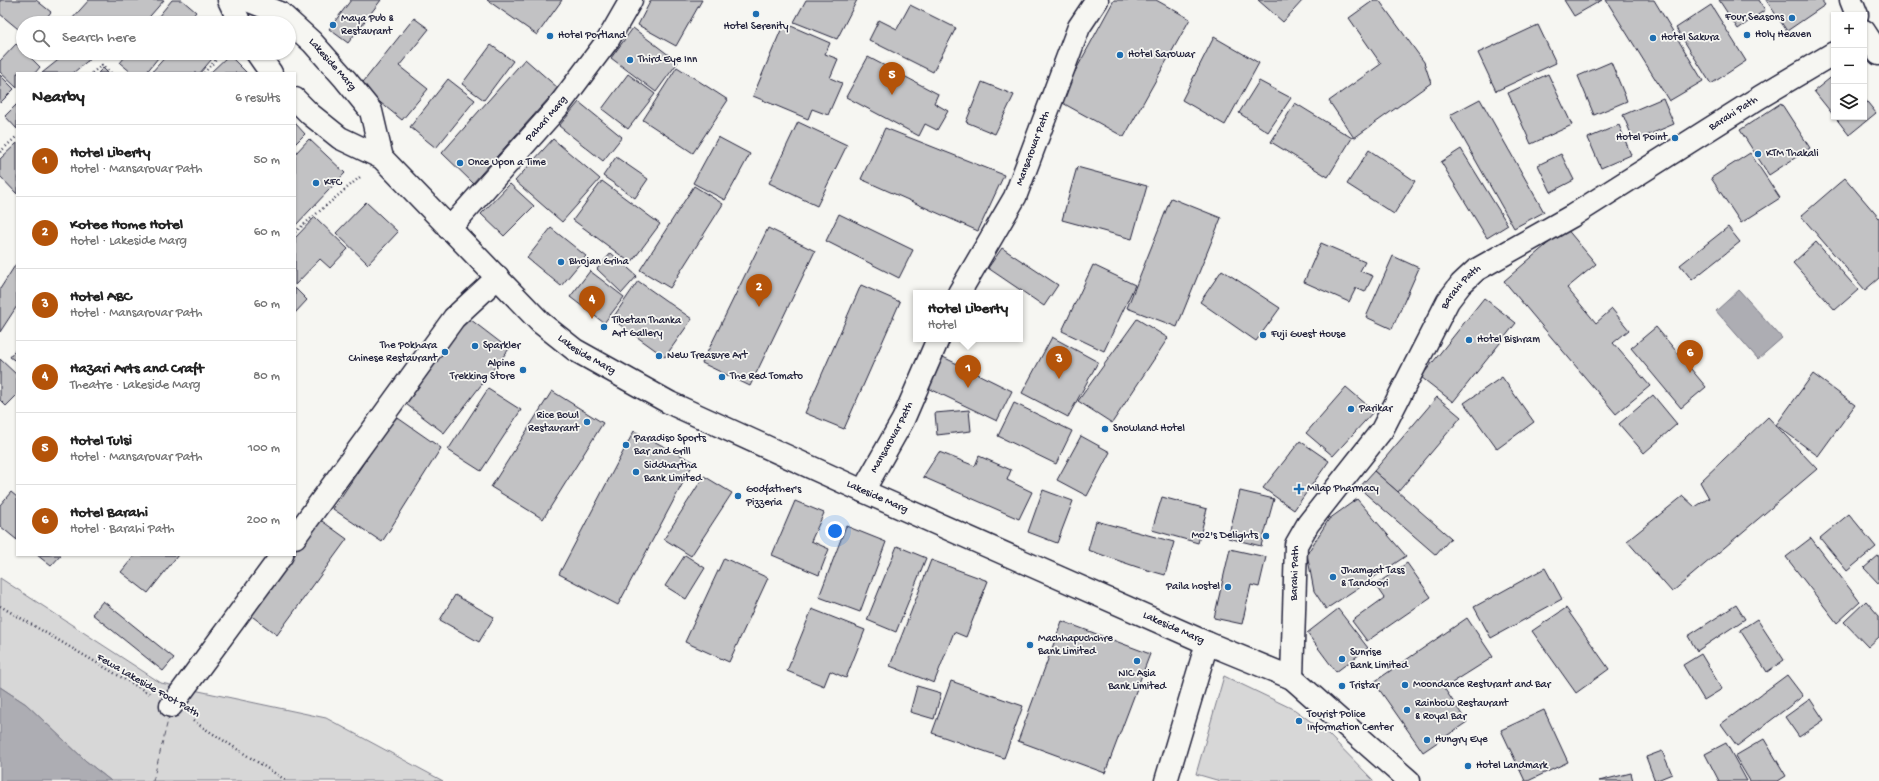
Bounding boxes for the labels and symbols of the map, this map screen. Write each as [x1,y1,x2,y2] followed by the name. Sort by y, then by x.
[751,9,761,19] marker: Hotel Serenity
[1724,12,1785,24] place label: Four Seasons
[341,13,394,38] place label: Maya Pub & Restaurant
[1787,13,1797,23] marker: Four Seasons
[328,20,338,30] marker: Maya Pub & Restaurant
[723,21,789,33] place label: Hotel Serenity
[1755,29,1812,41] place label: Holy Heaven
[558,30,627,42] place label: Hotel Portland
[1742,30,1752,40] marker: Holy Heaven
[545,31,555,41] marker: Hotel Portland
[1661,32,1720,44] place label: Hotel Sakura
[1648,33,1658,43] marker: Hotel Sakura
[306,36,358,93] street label: Lakeside Marg
[1128,49,1196,61] place label: Hotel Sarowar
[1115,50,1125,60] marker: Hotel Sarowar
[637,54,698,66] place label: Third Eye Inn
[625,55,635,65] marker: Third Eye Inn
[879,62,905,95] pin: 5
[523,94,570,145] street label: Pahari Marg
[1706,94,1760,134] street label: Barahi Path
[1014,109,1053,187] street label: Mansarovar Path
[1616,132,1668,144] place label: Hotel Point
[1670,133,1680,143] marker: Hotel Point
[1766,148,1819,160] place label: KTM Thakali
[1753,149,1763,159] marker: KTM Thakali
[468,157,546,169] place label: Once Upon a Time
[455,158,465,168] marker: Once Upon a Time
[324,177,343,189] place label: KFC
[311,178,321,188] marker: KFC
[568,256,630,268] place label: Bhojan Griha
[556,257,566,267] marker: Bhojan Griha
[1438,262,1483,312] street label: Barahi Path
[746,274,772,307] pin: 2
[579,286,605,319] pin: 4
[611,315,682,340] place label: Tibetan Thanka Art Gallery
[599,322,609,332] marker: Tibetan Thanka Art Gallery
[1270,329,1346,341] place label: Fuji Guest House
[1258,330,1268,340] marker: Fuji Guest House
[555,332,617,377] street label: Lakeside Marg
[1477,334,1540,346] place label: Hotel Bishram
[1464,335,1474,345] marker: Hotel Bishram
[349,340,438,365] place label: The Pokhara Chinese Restaurant
[483,340,522,352] place label: Sparkler
[1677,340,1703,373] pin: 6
[470,341,480,351] marker: Sparkler
[1046,346,1072,379] pin: 3
[440,347,450,357] marker: The Pokhara Chinese Restaurant
[667,350,749,362] place label: New Treasure Art
[654,351,664,361] marker: New Treasure Art
[955,355,981,388] pin: 1
[449,358,515,383] place label: Alpine Trekking Store
[518,365,528,375] marker: Alpine Trekking Store
[729,371,803,383] place label: The Red Tomato
[717,372,727,382] marker: The Red Tomato
[868,400,916,475] street label: Mansarovar Path
[1358,403,1393,415] place label: Parikar
[1346,404,1356,414] marker: Parikar
[528,410,581,435] place label: Rice Bowl Restaurant
[582,417,592,427] marker: Rice Bowl Restaurant
[1113,423,1186,435] place label: Snowland Hotel
[1100,424,1110,434] marker: Snowland Hotel
[633,433,707,458] place label: Paradiso Sports Bar and Grill
[621,440,631,450] marker: Paradiso Sports Bar and Grill
[643,460,703,485] place label: Siddhartha Bank Limited
[631,467,641,477] marker: Siddhartha Bank Limited
[845,478,910,516] street label: Lakeside Marg
[745,483,802,509] place label: Godfather's Pizzeria
[1307,483,1379,495] place label: Milap Pharmacy
[1294,484,1304,494] marker: Milap Pharmacy
[733,491,743,501] marker: Godfather's Pizzeria
[825,521,845,541] your location
[1191,530,1259,542] place label: Mo2's Delights
[1261,531,1271,541] marker: Mo2's Delights
[1288,545,1302,602] street label: Barahi Path
[1341,565,1406,590] place label: Jhamgat Tass & Tandoori
[1328,572,1338,582] marker: Jhamgat Tass & Tandoori
[1165,581,1221,593] place label: Paila hostel
[1223,582,1233,592] marker: Paila hostel
[1141,609,1206,647] street label: Lakeside Marg
[1037,633,1113,658] place label: Machhapuchchre Bank Limited
[1025,640,1035,650] marker: Machhapuchchre Bank Limited
[1349,647,1409,672] place label: Sunrise Bank Limited
[93,651,202,721] street label: Fewa Lakeside Foot Path
[1337,654,1347,664] marker: Sunrise Bank Limited
[1132,656,1142,666] marker: NIC Asia Bank Limited
[1107,668,1167,693] place label: NIC Asia Bank Limited
[1413,679,1552,691] place label: Moondance Resturant and Bar
[1349,680,1380,692] place label: Tristar
[1400,680,1410,690] marker: Moondance Resturant and Bar
[1337,681,1347,691] marker: Tristar
[1415,698,1510,723] place label: Rainbow Restaurant & Royal Bar
[1402,705,1412,715] marker: Rainbow Restaurant & Royal Bar
[1306,709,1394,734] place label: Tourist Police Information Center
[1294,716,1304,726] marker: Tourist Police Information Center
[1435,734,1488,746] place label: Hungry Eye
[1422,735,1432,745] marker: Hungry Eye
[1476,760,1549,772] place label: Hotel Landmark
[1463,761,1473,771] marker: Hotel Landmark

